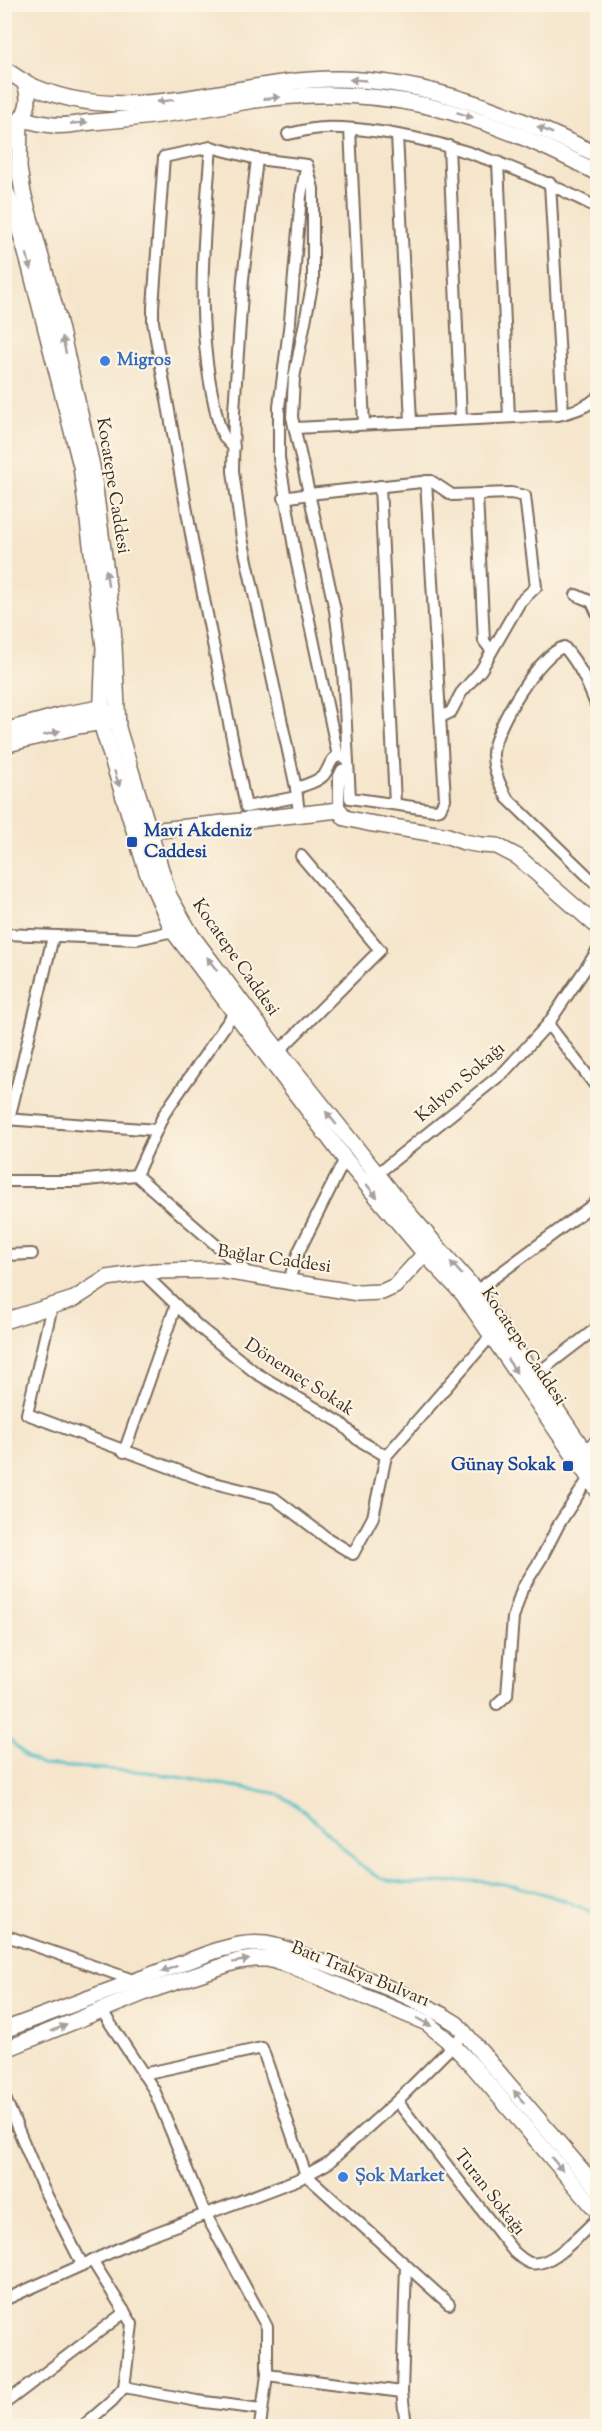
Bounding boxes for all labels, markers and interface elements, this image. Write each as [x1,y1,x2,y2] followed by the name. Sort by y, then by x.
[348,75,367,84] one-way arrow
[263,93,282,103] one-way arrow
[155,96,174,106] one-way arrow
[456,111,474,121] one-way arrow
[70,118,89,128] one-way arrow
[536,126,553,135] one-way arrow
[25,253,34,271] one-way arrow
[59,335,68,354] one-way arrow
[117,348,171,374] place label: Migros
[98,354,112,368] marker: Migros
[88,416,136,556] street label: Kocatepe Caddesi
[103,568,112,587] one-way arrow
[43,727,61,737] one-way arrow
[113,770,123,788] one-way arrow
[144,819,252,866] place label: Mavi Akdeniz Caddesi
[125,835,139,849] marker: Mavi Akdeniz Caddesi
[185,894,285,1022] street label: Kocatepe Caddesi
[207,956,219,971] one-way arrow
[410,1037,512,1129] street label: Kalyon Sokağı
[325,1110,338,1126] one-way arrow
[365,1183,377,1198] one-way arrow
[215,1239,333,1281] street label: Bağlar Caddesi
[450,1261,463,1276] one-way arrow
[474,1283,572,1411] street label: Kocatepe Caddesi
[239,1333,359,1423] street label: Dönemeç Sokak
[506,1358,518,1374] one-way arrow
[451,1453,556,1479] place label: Günay Sokak
[561,1459,575,1473] marker: Günay Sokak
[287,1935,433,2015] street label: Batı Trakya Bulvarı
[232,1956,251,1965] one-way arrow
[159,1964,177,1974] one-way arrow
[415,2017,432,2027] one-way arrow
[50,2023,68,2032] one-way arrow
[513,2090,526,2105] one-way arrow
[447,2144,531,2242] street label: Turan Sokağı
[550,2156,563,2172] one-way arrow
[355,2164,445,2190] place label: Şok Market
[336,2170,350,2184] marker: Şok Market

